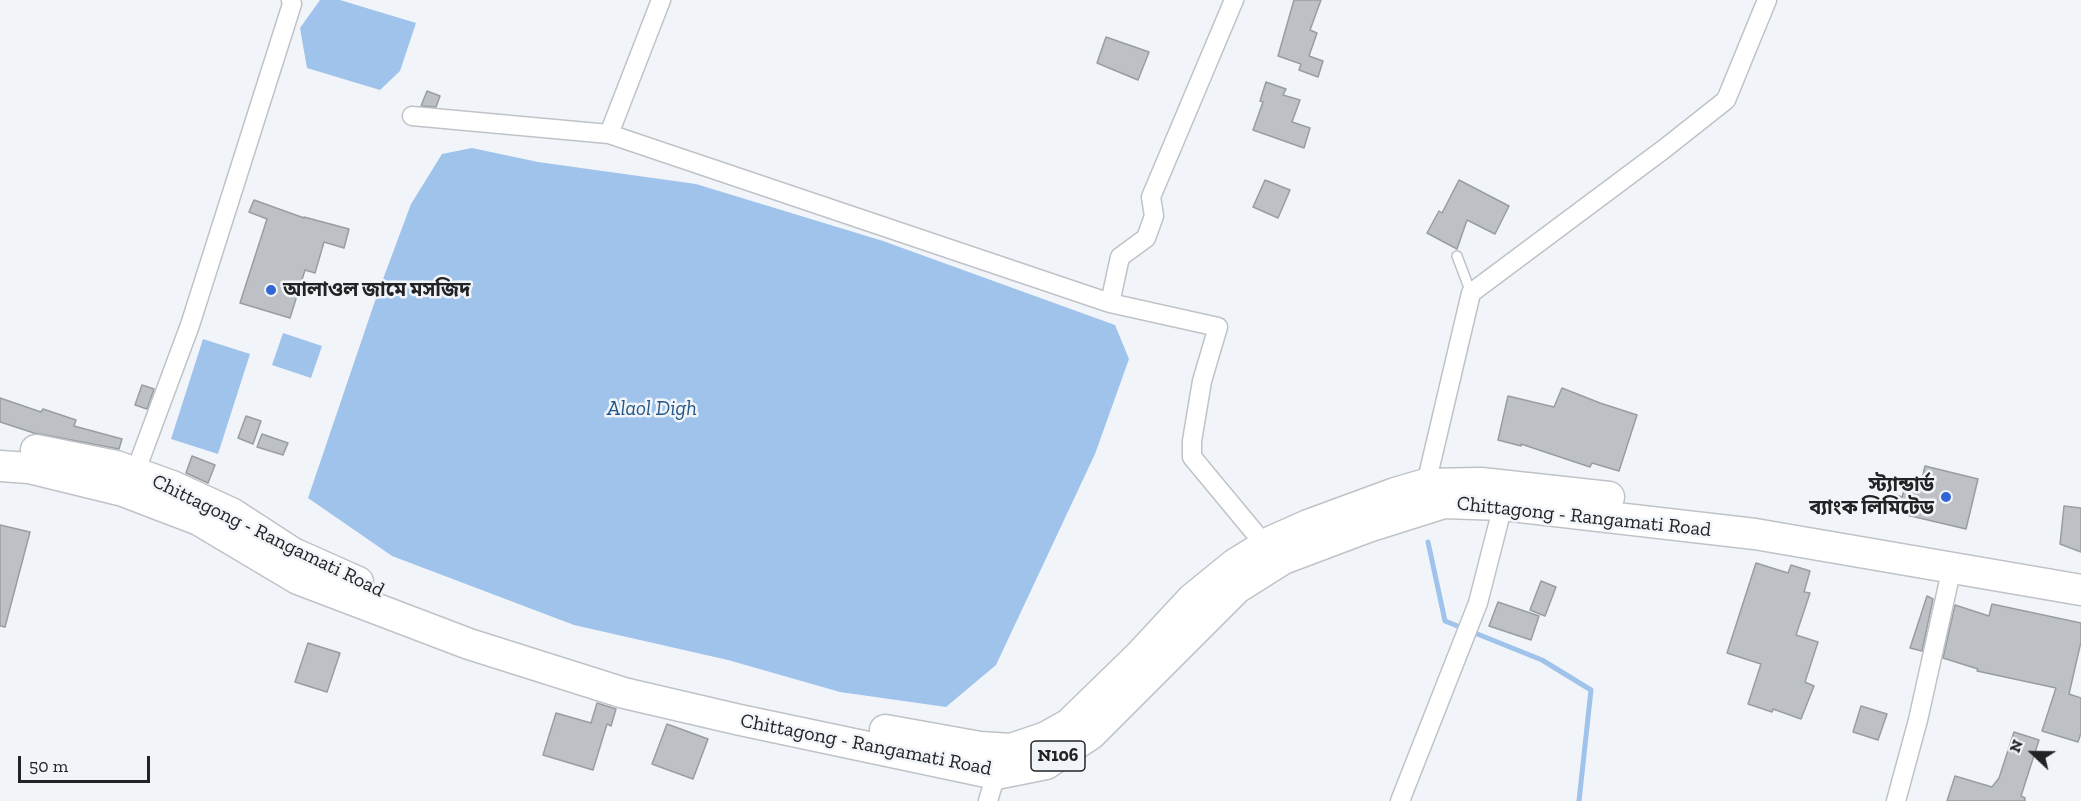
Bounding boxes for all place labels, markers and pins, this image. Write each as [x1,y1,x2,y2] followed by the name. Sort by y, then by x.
[283,278,470,302] place label: আলাওল জামে মসজিদ
[264,283,278,297] marker: আলাওল জামে মসজিদ
[1809,473,1934,520] place label: স্ট্যান্ডার্ড ব্যাংক লিমিটেড
[1939,490,1953,504] marker: স্ট্যান্ডার্ড ব্যাংক লিমিটেড

